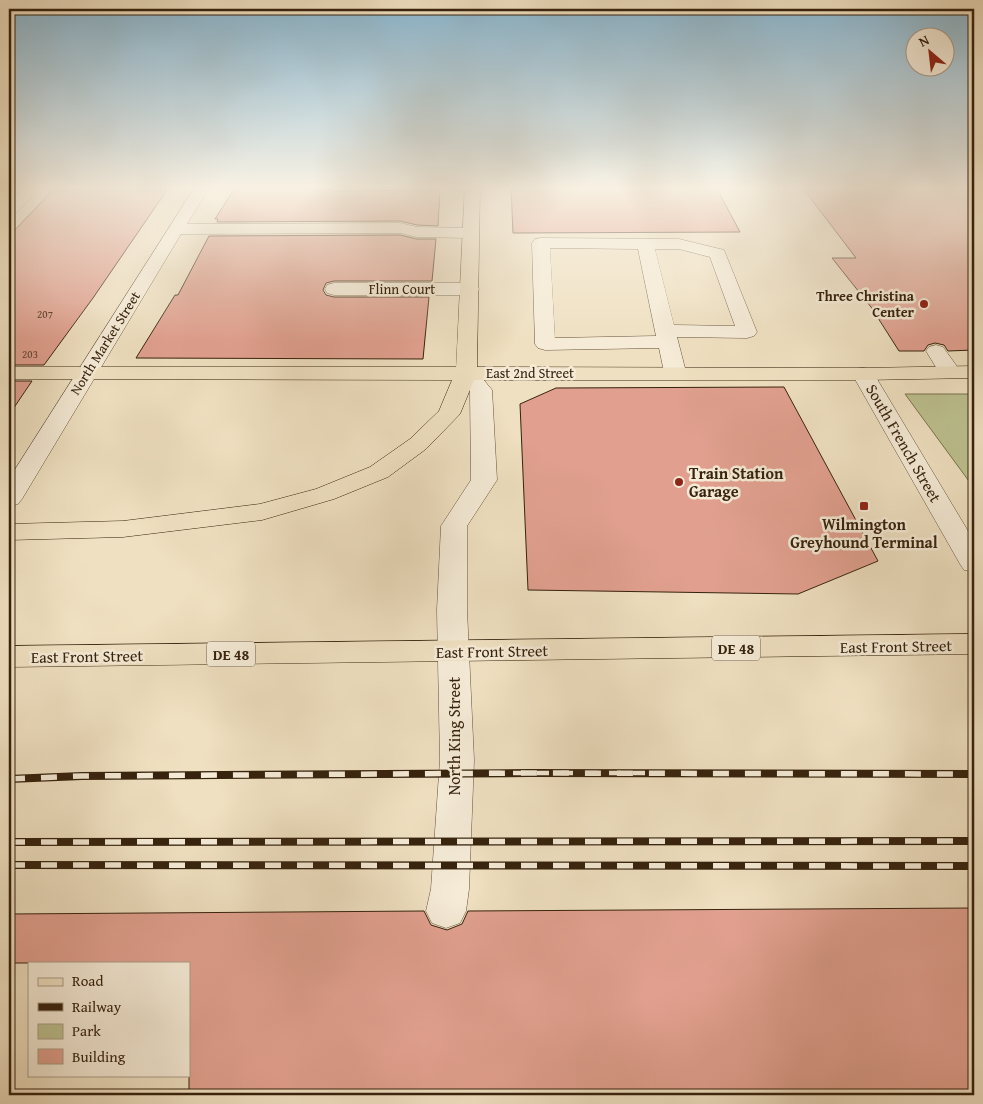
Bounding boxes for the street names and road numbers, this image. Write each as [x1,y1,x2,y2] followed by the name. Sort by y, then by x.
[369,279,435,299] street label: Flinn Court
[65,287,145,399] street label: North Market Street
[486,363,574,383] street label: East 2nd Street
[860,379,948,507] street label: South French Street
[840,633,953,659] street label: East Front Street
[712,636,760,660] road number: DE 48
[436,638,549,664] street label: East Front Street
[207,642,255,666] road number: DE 48
[31,643,144,669] street label: East Front Street
[442,677,466,795] street label: North King Street

